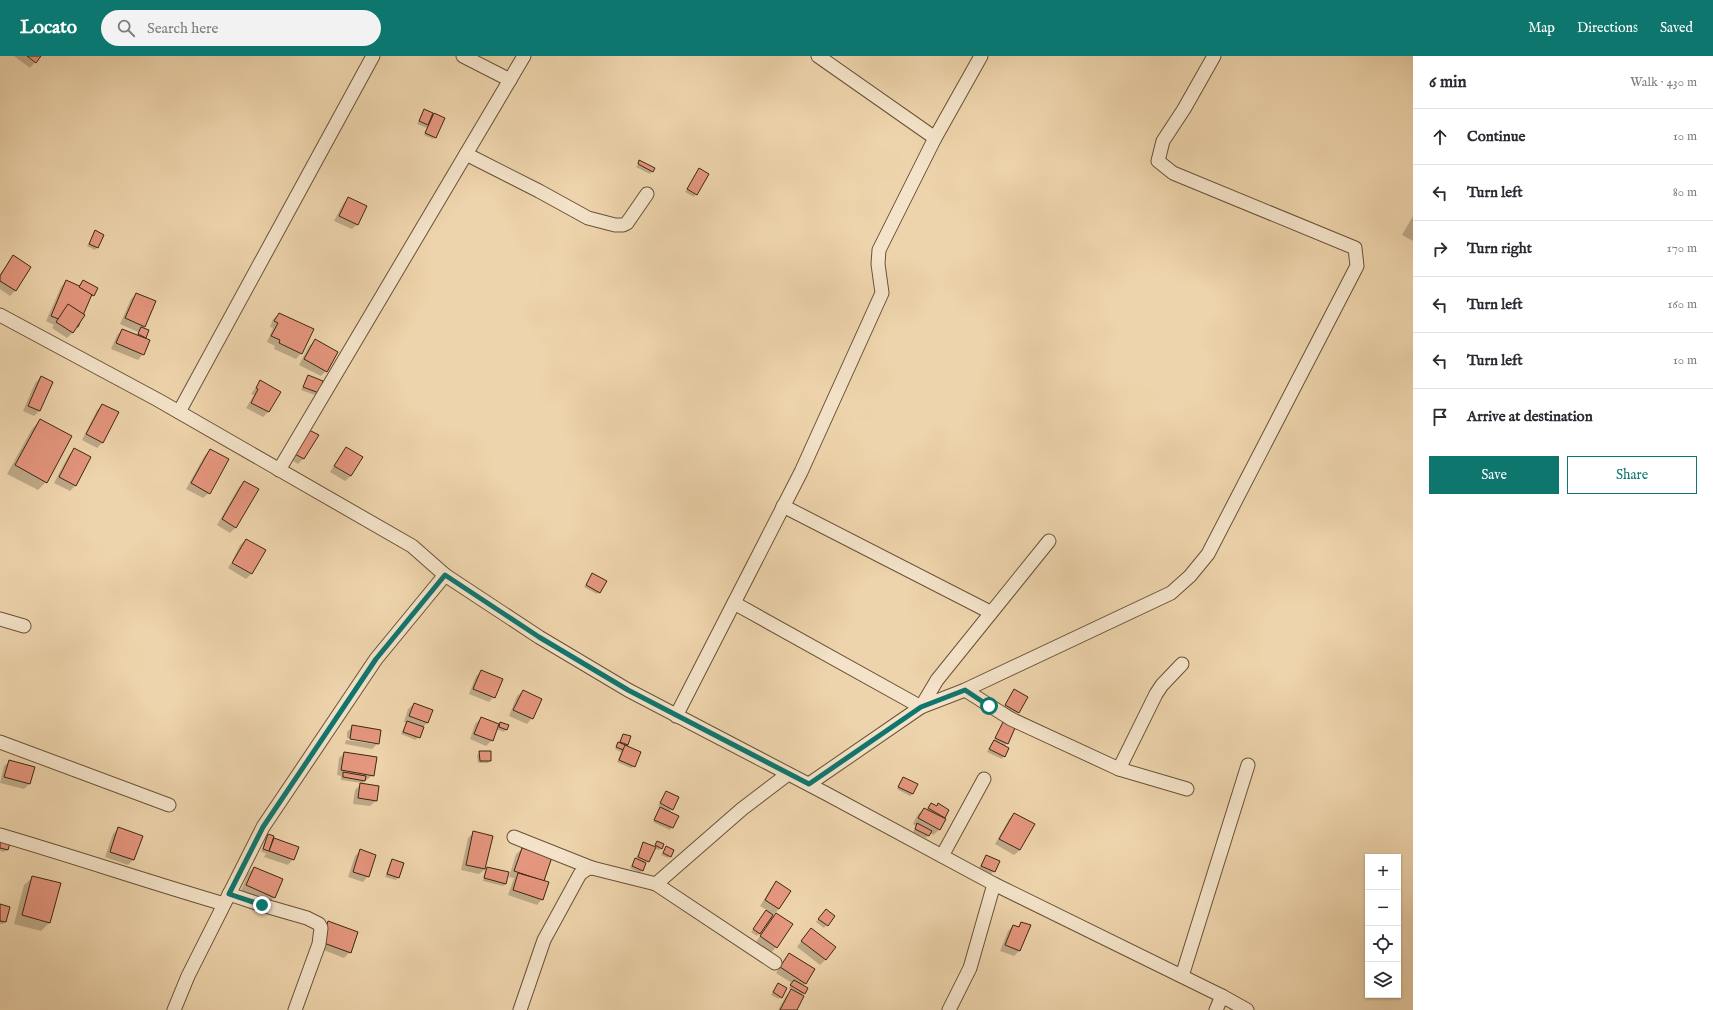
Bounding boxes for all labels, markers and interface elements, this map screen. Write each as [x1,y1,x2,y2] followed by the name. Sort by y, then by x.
[101,10,381,46] search box
[20,16,77,40] text: Locato
[115,17,137,39] icon: search
[147,19,219,38] text: Search here
[1528,19,1555,37] text: Map
[1577,19,1638,37] text: Directions
[1660,19,1693,37] text: Saved
[1429,72,1467,93] text: 6 min
[1630,74,1697,91] text: Walk · 430 m
[1429,126,1451,148] icon: ahead
[1467,127,1525,146] text: Continue
[1673,128,1697,145] text: 10 m
[1429,182,1451,204] icon: left
[1467,183,1523,202] text: Turn left
[1673,184,1697,201] text: 80 m
[1429,238,1451,260] icon: right
[1467,239,1532,258] text: Turn right
[1667,240,1697,257] text: 170 m
[1429,294,1451,316] icon: left
[1467,295,1523,314] text: Turn left
[1667,296,1697,313] text: 160 m
[1429,350,1451,372] icon: left
[1467,351,1523,370] text: Turn left
[1673,352,1697,369] text: 10 m
[1429,406,1451,428] icon: arrive
[1467,407,1593,426] text: Arrive at destination
[1429,456,1559,494] button: Save
[1567,456,1697,494] button: Share
[980,697,998,715] route start
[1365,854,1401,998] map controls
[1365,854,1401,890] button: +
[1365,890,1401,926] button: −
[253,896,271,914] route end
[1365,926,1401,962] button: locate
[1365,962,1401,998] button: layers

